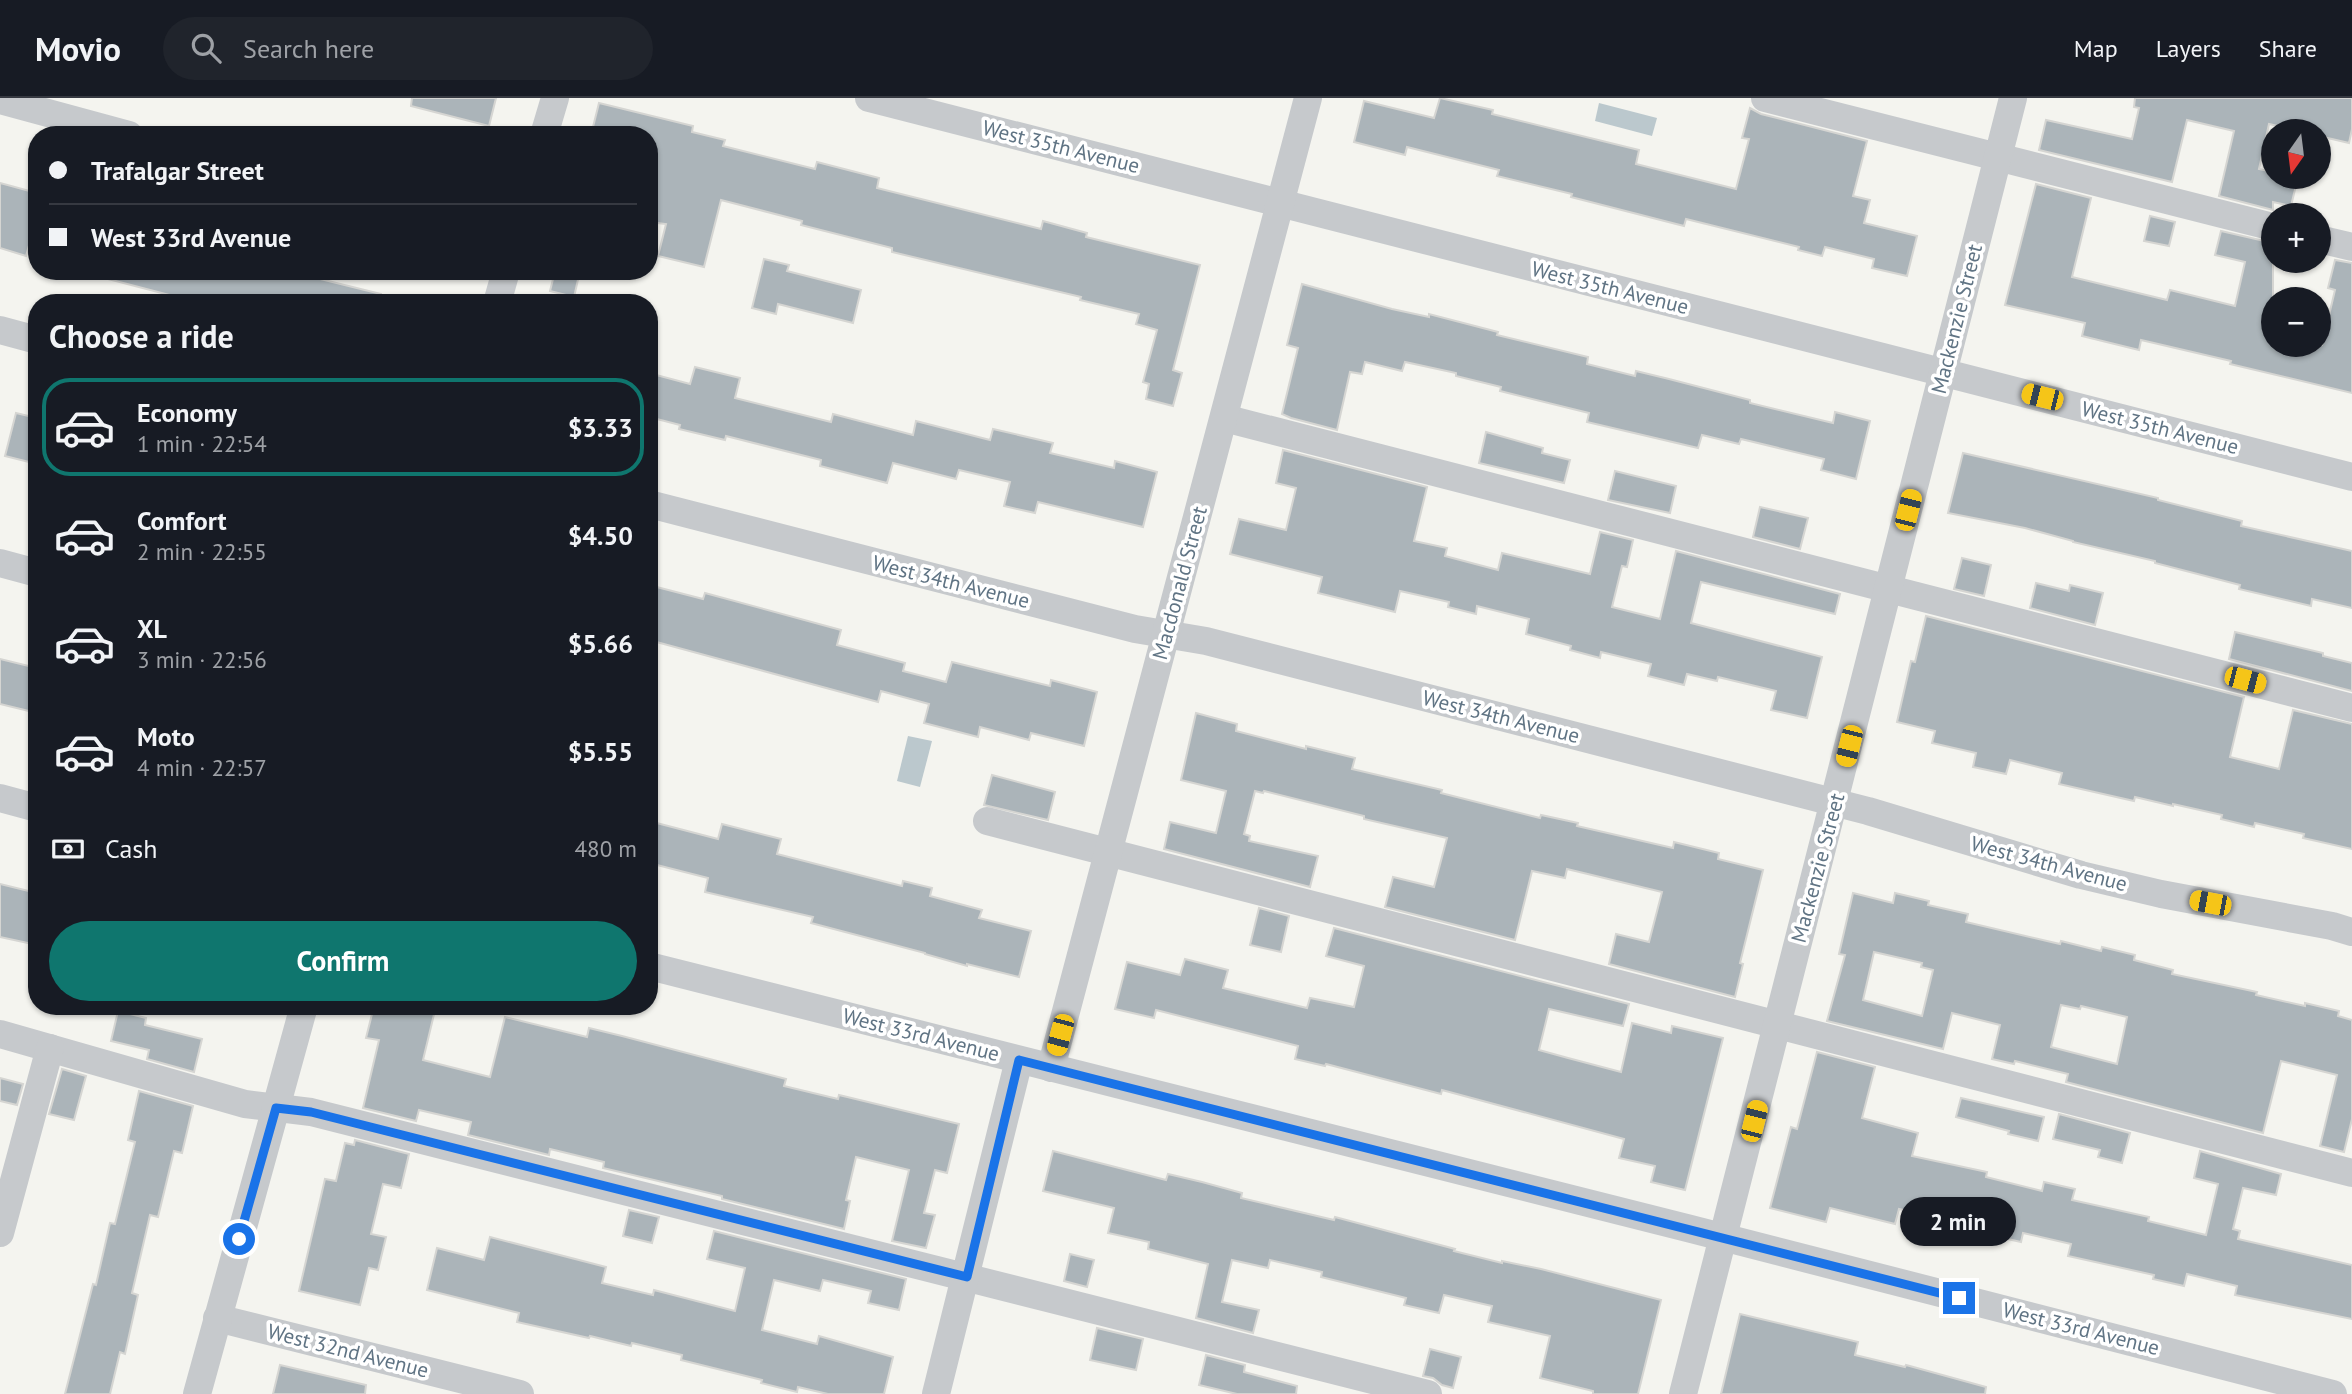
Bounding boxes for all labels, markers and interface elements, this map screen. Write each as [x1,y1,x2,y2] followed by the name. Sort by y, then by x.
[163,17,653,80] search box
[35,27,121,70] text: Movio
[187,29,225,67] icon: search
[243,32,374,65] text: Search here
[2074,33,2118,64] text: Map
[2156,33,2221,64] text: Layers
[2259,33,2317,64] text: Share
[980,114,1142,179] street label: West 35th Avenue
[2261,119,2331,189] north arrow
[2261,119,2331,357] map controls
[91,154,264,187] text: Trafalgar Street
[2261,203,2331,273] button: +
[91,221,291,254] text: West 33rd Avenue
[1925,241,1988,397] street label: Mackenzie Street
[1529,255,1691,320] street label: West 35th Avenue
[2261,287,2331,357] button: −
[49,315,234,357] text: Choose a ride
[2020,382,2065,412] car
[2079,395,2241,460] street label: West 35th Avenue
[53,396,116,459] icon: car
[137,396,237,429] text: Economy
[568,411,633,444] text: $3.33
[137,429,267,458] text: 1 min · 22:54
[1893,487,1924,533] car
[1146,503,1213,662] street label: Macdonald Street
[53,504,116,567] icon: car
[137,504,227,537] text: Comfort
[568,519,633,552] text: $4.50
[137,537,267,566] text: 2 min · 22:55
[870,549,1032,614] street label: West 34th Avenue
[53,612,116,675] icon: car
[137,612,167,645] text: XL
[568,627,633,660] text: $5.66
[137,645,267,674] text: 3 min · 22:56
[2222,664,2269,696] car
[1420,684,1582,749] street label: West 34th Avenue
[53,720,116,783] icon: car
[137,720,195,753] text: Moto
[1834,723,1865,769] car
[568,735,633,768] text: $5.55
[137,753,267,782] text: 4 min · 22:57
[1785,790,1850,945] street label: Mackenzie Street
[49,830,87,868] icon: cash
[1968,830,2130,897] street label: West 34th Avenue
[105,832,157,865] text: Cash
[575,834,637,863] text: 480 m
[2188,889,2233,917] car
[49,921,637,1001] button: Confirm
[840,1002,1002,1067] street label: West 33rd Avenue
[1045,1012,1076,1058] car
[1739,1098,1770,1144] car
[1901,1196,2017,1246] callout: 2 min
[1930,1207,1986,1236] text: 2 min
[223,1223,255,1255] route start
[1943,1282,1975,1314] route end
[2000,1296,2162,1361] street label: West 33rd Avenue
[265,1317,431,1384] street label: West 32nd Avenue

